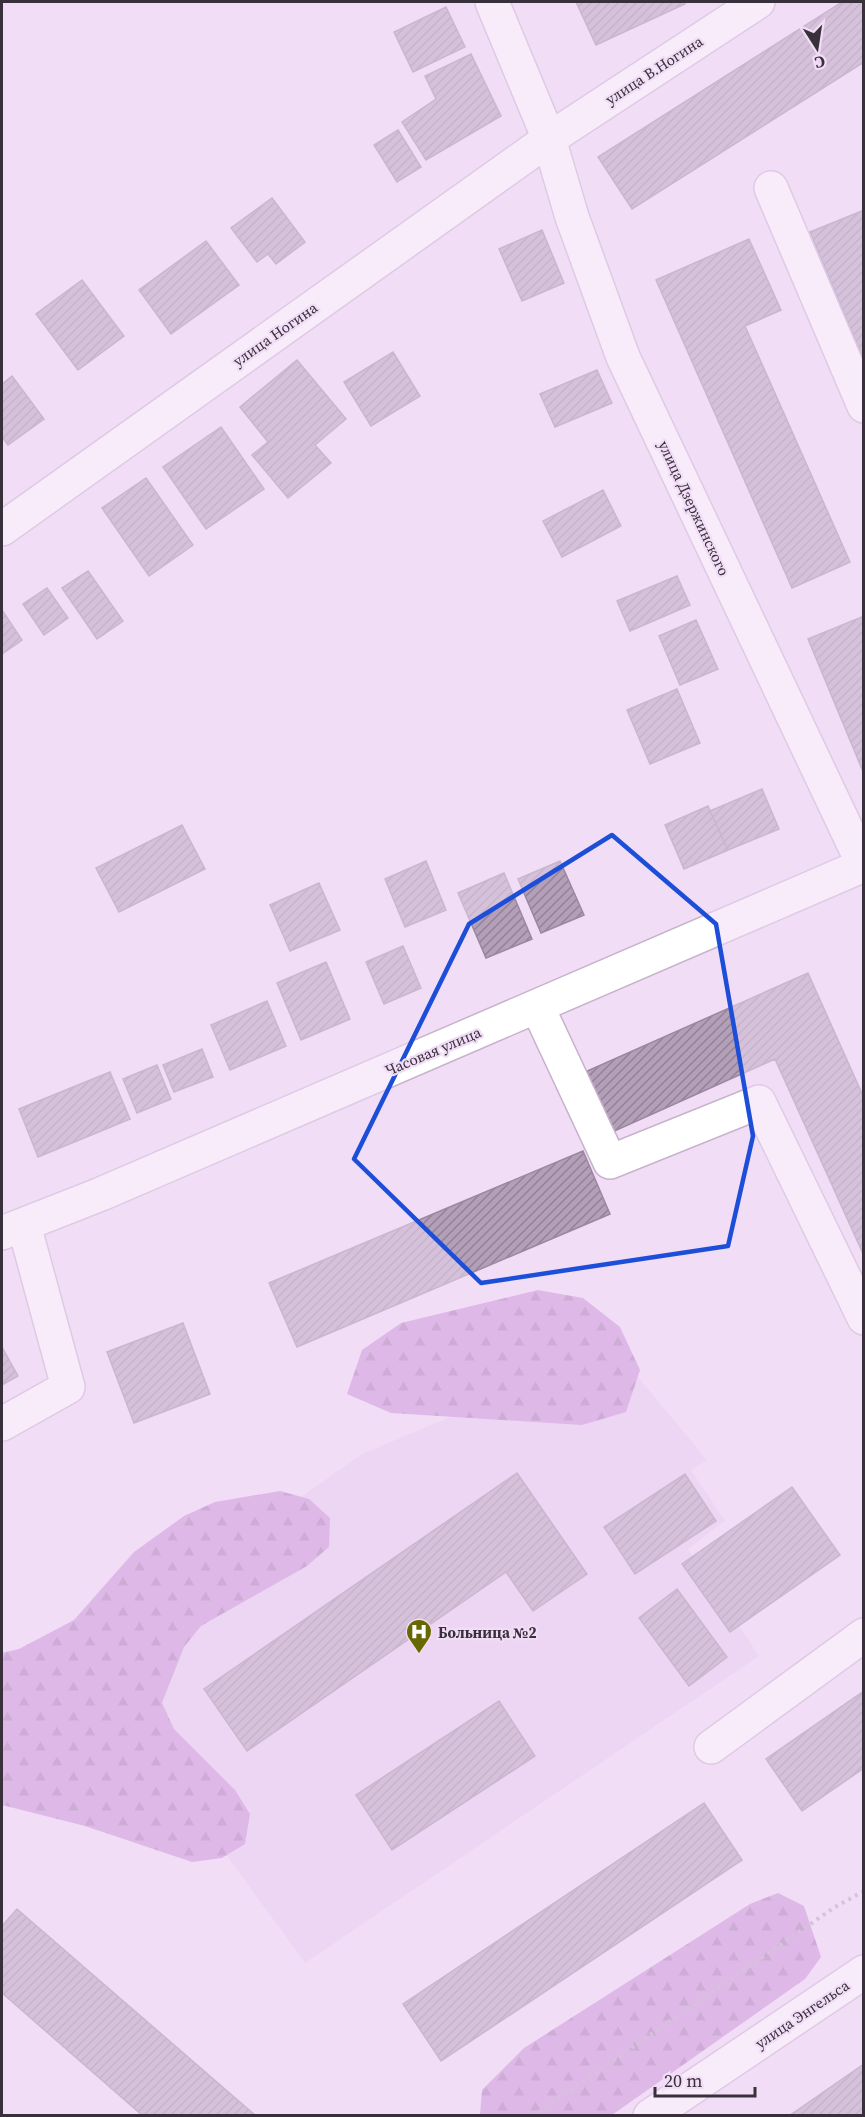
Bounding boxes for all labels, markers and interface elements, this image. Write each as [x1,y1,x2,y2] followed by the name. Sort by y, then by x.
[787,18,847,78] north arrow
[601,30,707,109] street label: улица В.Ногина
[813,51,827,74] text: С
[228,297,322,371] street label: улица Ногина
[653,437,735,579] street label: улица Дзержинского
[382,1021,485,1081] street label: Часовая улица
[404,1617,434,1655] hospital icon: Больница №2
[438,1622,537,1643] place label: Больница №2
[751,1974,854,2053] street label: улица Энгельса
[655,2060,756,2098] scale bar
[664,2068,702,2093] text: 20 m

